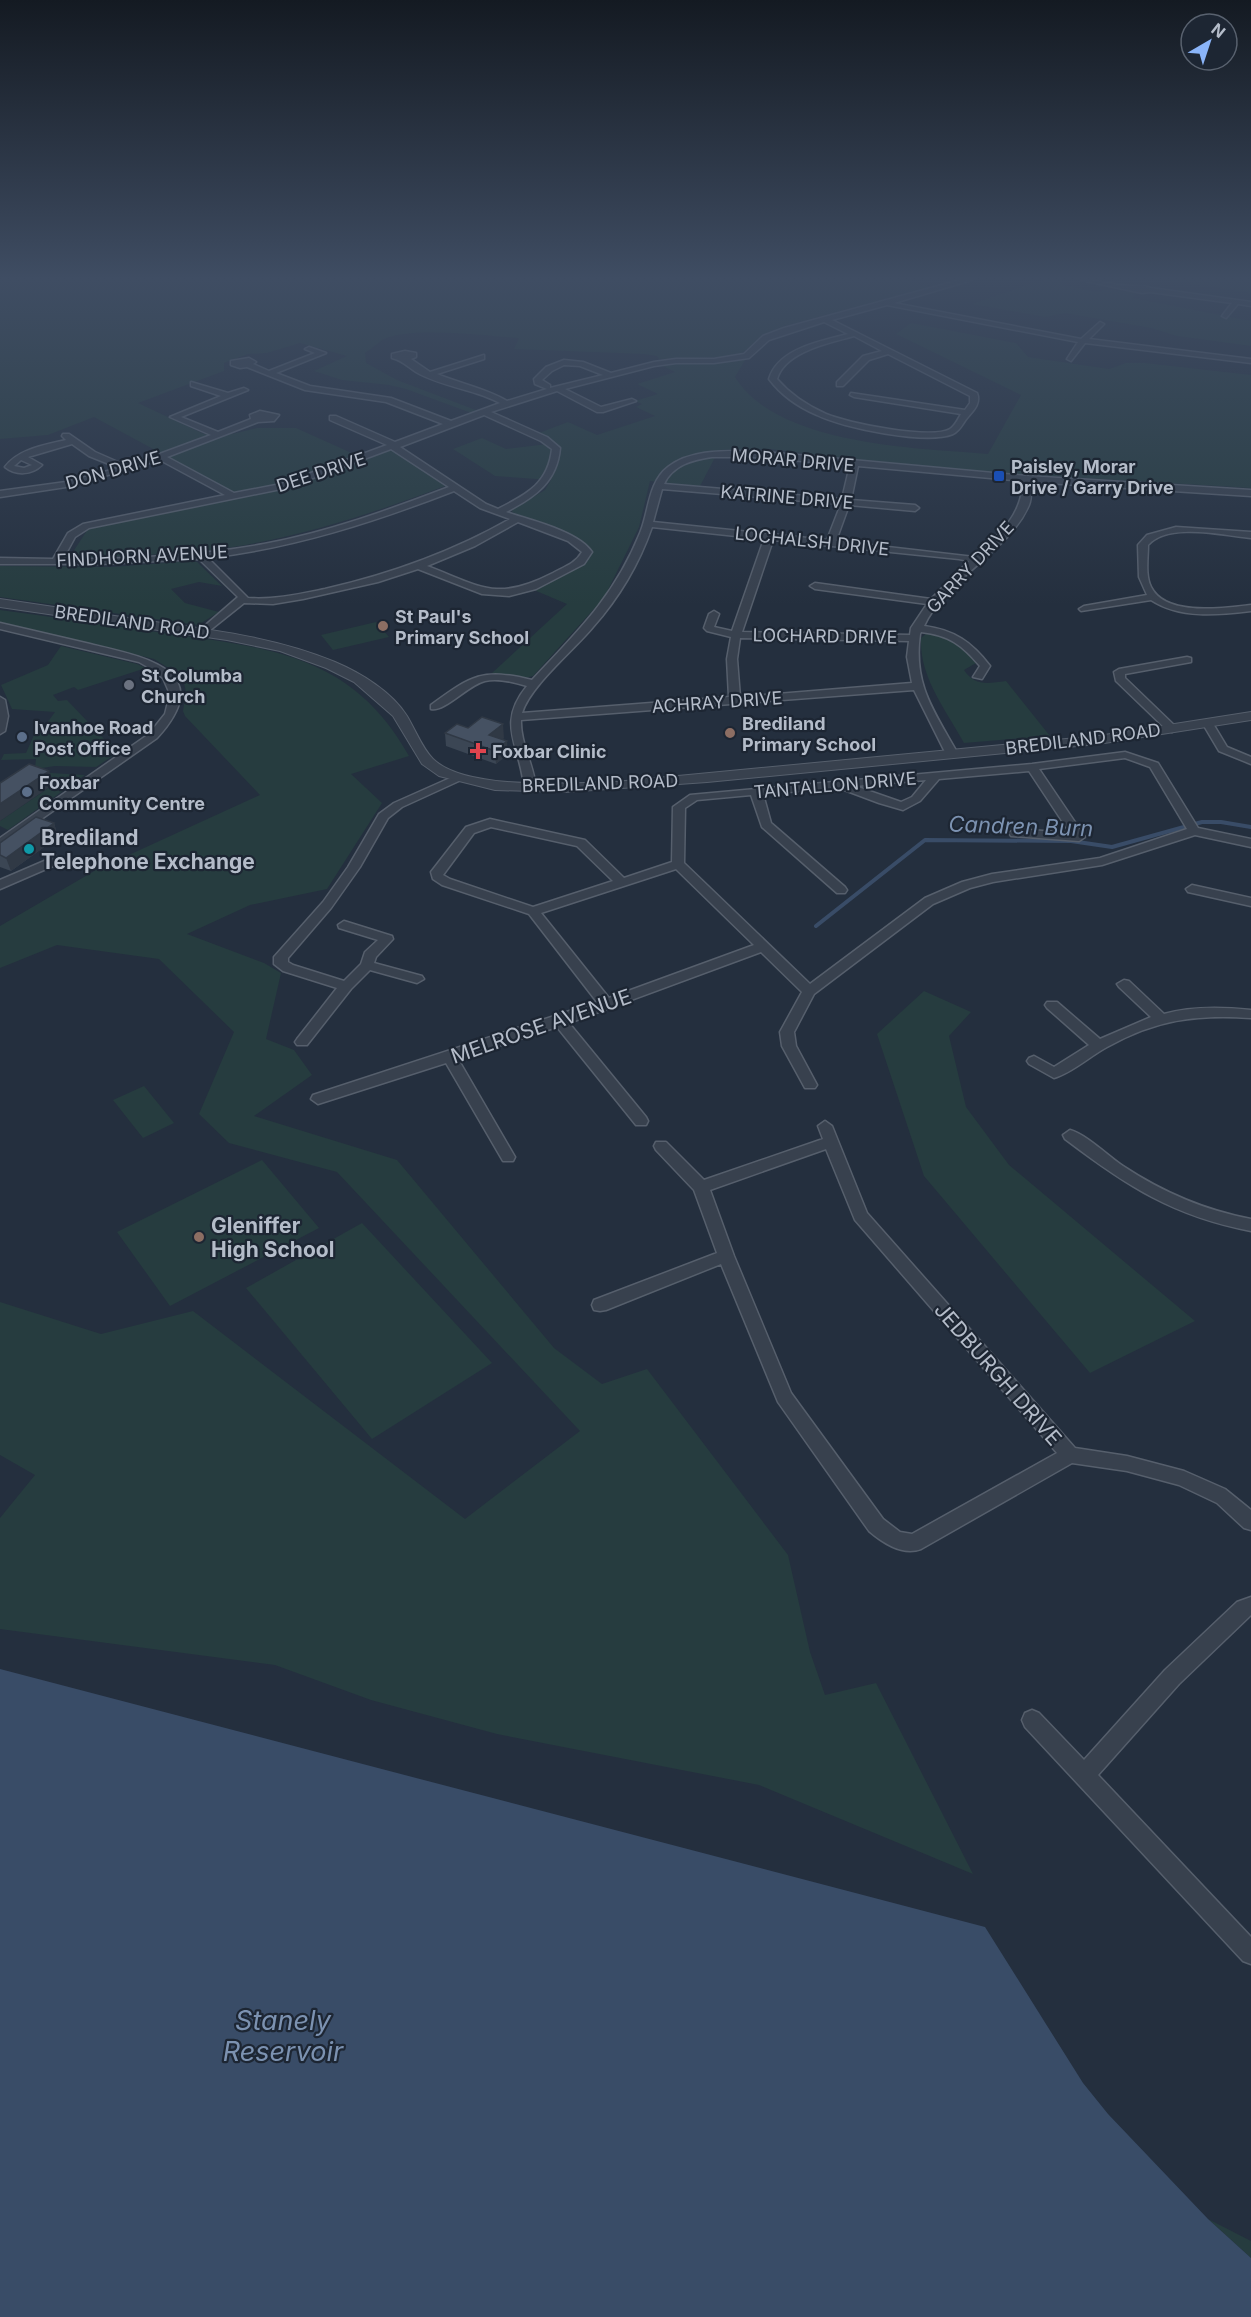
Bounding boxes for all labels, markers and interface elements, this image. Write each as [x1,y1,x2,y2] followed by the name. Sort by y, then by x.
[1179,12,1239,72] north arrow
[1207,19,1229,42] text: N
[731,444,855,476] street label: MORAR DRIVE
[63,446,163,494] street label: DON DRIVE
[274,448,368,496] street label: DEE DRIVE
[1011,456,1174,498] place label: Paisley, Morar Drive / Garry Drive
[992,469,1006,483] marker: Paisley, Morar Drive / Garry Drive
[720,481,854,513] street label: KATRINE DRIVE
[922,517,1018,617] street label: GARRY DRIVE
[734,522,890,560] street label: LOCHALSH DRIVE
[56,541,228,571] street label: FINDHORN AVENUE
[53,601,211,643] street label: BREDILAND ROAD
[395,606,529,648] place label: St Paul's Primary School
[376,619,390,633] marker: St Paul's Primary School
[752,624,898,648] street label: LOCHARD DRIVE
[141,665,242,707] place label: St Columba Church
[122,678,136,692] marker: St Columba Church
[651,687,783,717] street label: ACHRAY DRIVE
[742,713,876,755] place label: Brediland Primary School
[34,717,153,759] place label: Ivanhoe Road Post Office
[1004,719,1162,759] street label: BREDILAND ROAD
[723,726,737,740] marker: Brediland Primary School
[15,730,29,744] marker: Ivanhoe Road Post Office
[492,741,606,762] place label: Foxbar Clinic
[469,742,487,760] marker: Foxbar Clinic
[753,767,917,803] street label: TANTALLON DRIVE
[522,770,678,796] street label: BREDILAND ROAD
[39,772,205,814] place label: Foxbar Community Centre
[20,785,34,799] marker: Foxbar Community Centre
[948,810,1094,842] water label: Candren Burn
[41,825,255,874] place label: Brediland Telephone Exchange
[22,842,36,856] marker: Brediland Telephone Exchange
[447,983,635,1069] street label: MELROSE AVENUE
[211,1213,334,1262] place label: Gleniffer High School
[192,1230,206,1244] marker: Gleniffer High School
[929,1297,1067,1451] street label: JEDBURGH DRIVE
[223,2004,344,2068] water label: Stanely Reservoir

